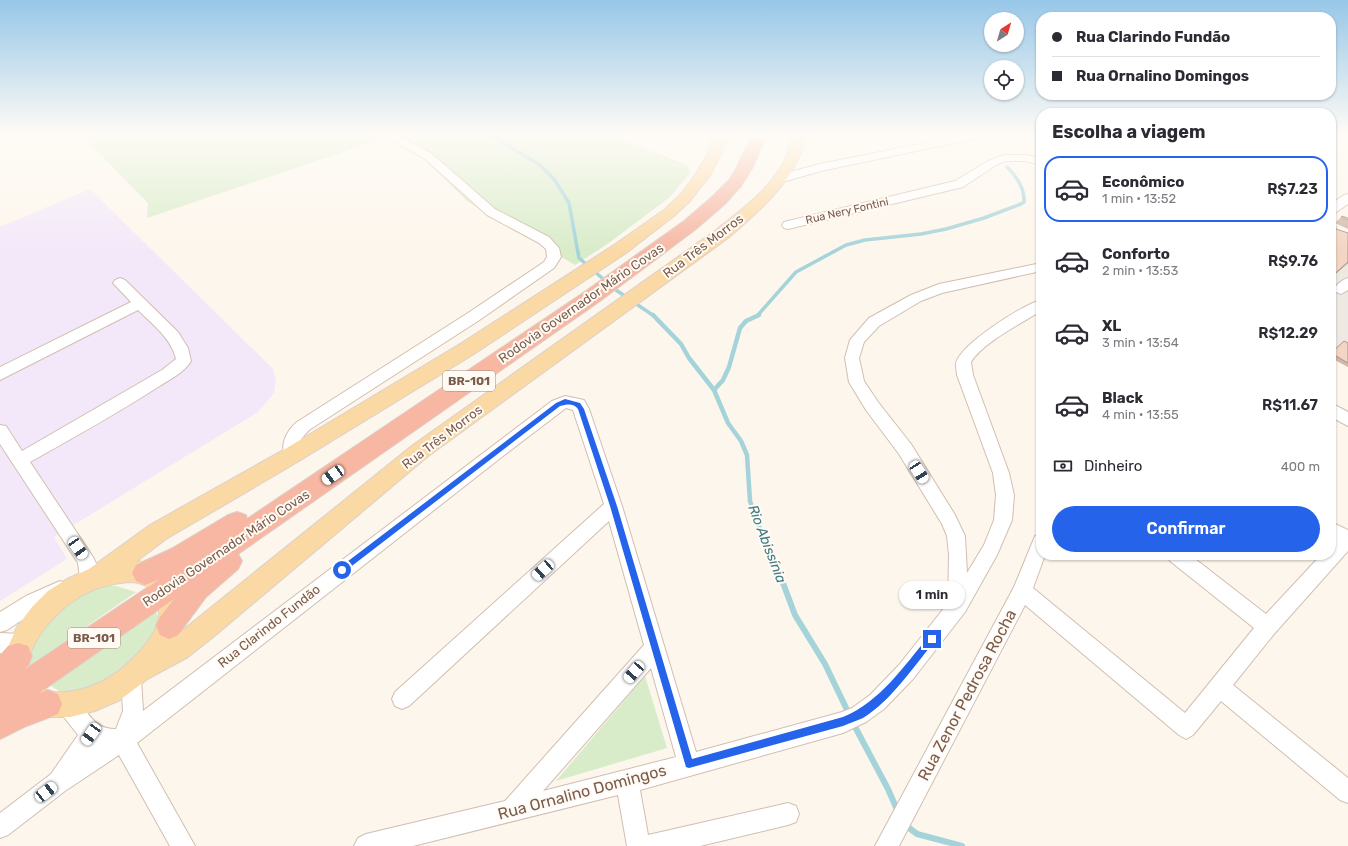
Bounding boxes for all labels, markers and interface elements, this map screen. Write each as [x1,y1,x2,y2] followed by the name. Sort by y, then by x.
[984,12,1024,52] north arrow
[984,12,1024,100] map controls
[1076,28,1230,46] text: Rua Clarindo Fundão
[984,60,1024,100] button: locate
[1076,67,1249,85] text: Rua Ornalino Domingos
[1052,121,1205,143] text: Escolha a viagem
[1054,171,1090,207] icon: car
[1102,173,1184,191] text: Econômico
[1267,180,1318,198] text: R$7.23
[1102,191,1176,206] text: 1 min · 13:52
[804,195,890,227] street label: Rua Nery Fontini
[660,211,746,281] street label: Rua Três Morros
[496,240,667,366] street label: Rodovia Governador Mário Covas
[1054,243,1090,279] icon: car
[1102,245,1170,263] text: Conforto
[1268,252,1318,270] text: R$9.76
[1102,263,1178,278] text: 2 min · 13:53
[1054,315,1090,351] icon: car
[1102,317,1121,335] text: XL
[1258,324,1318,342] text: R$12.29
[1102,335,1179,350] text: 3 min · 13:54
[443,371,495,391] road number: BR-101
[1054,387,1090,423] icon: car
[1102,389,1143,407] text: Black
[1262,396,1318,414] text: R$11.67
[399,402,485,472] street label: Rua Três Morros
[1102,407,1179,422] text: 4 min · 13:55
[1052,455,1074,477] icon: cash
[1084,457,1142,475] text: Dinheiro
[907,459,931,485] car
[1281,459,1320,474] text: 400 m
[320,463,346,487] car
[140,486,312,610] street label: Rodovia Governador Mário Covas
[744,502,790,586] water label: Rio Abissínia
[1052,506,1320,552] button: Confirmar
[66,535,90,561] car
[530,558,556,582] car
[333,561,351,579] route start
[215,581,323,671] street label: Rua Clarindo Fundão
[899,581,965,609] callout: 1 min
[916,587,948,602] text: 1 min
[914,606,1020,784] street label: Rua Zenor Pedrosa Rocha
[68,628,120,648] road number: BR-101
[923,630,941,648] route end
[622,659,646,685] car
[79,721,103,747] car
[496,760,668,824] street label: Rua Ornalino Domingos
[33,780,59,804] car

